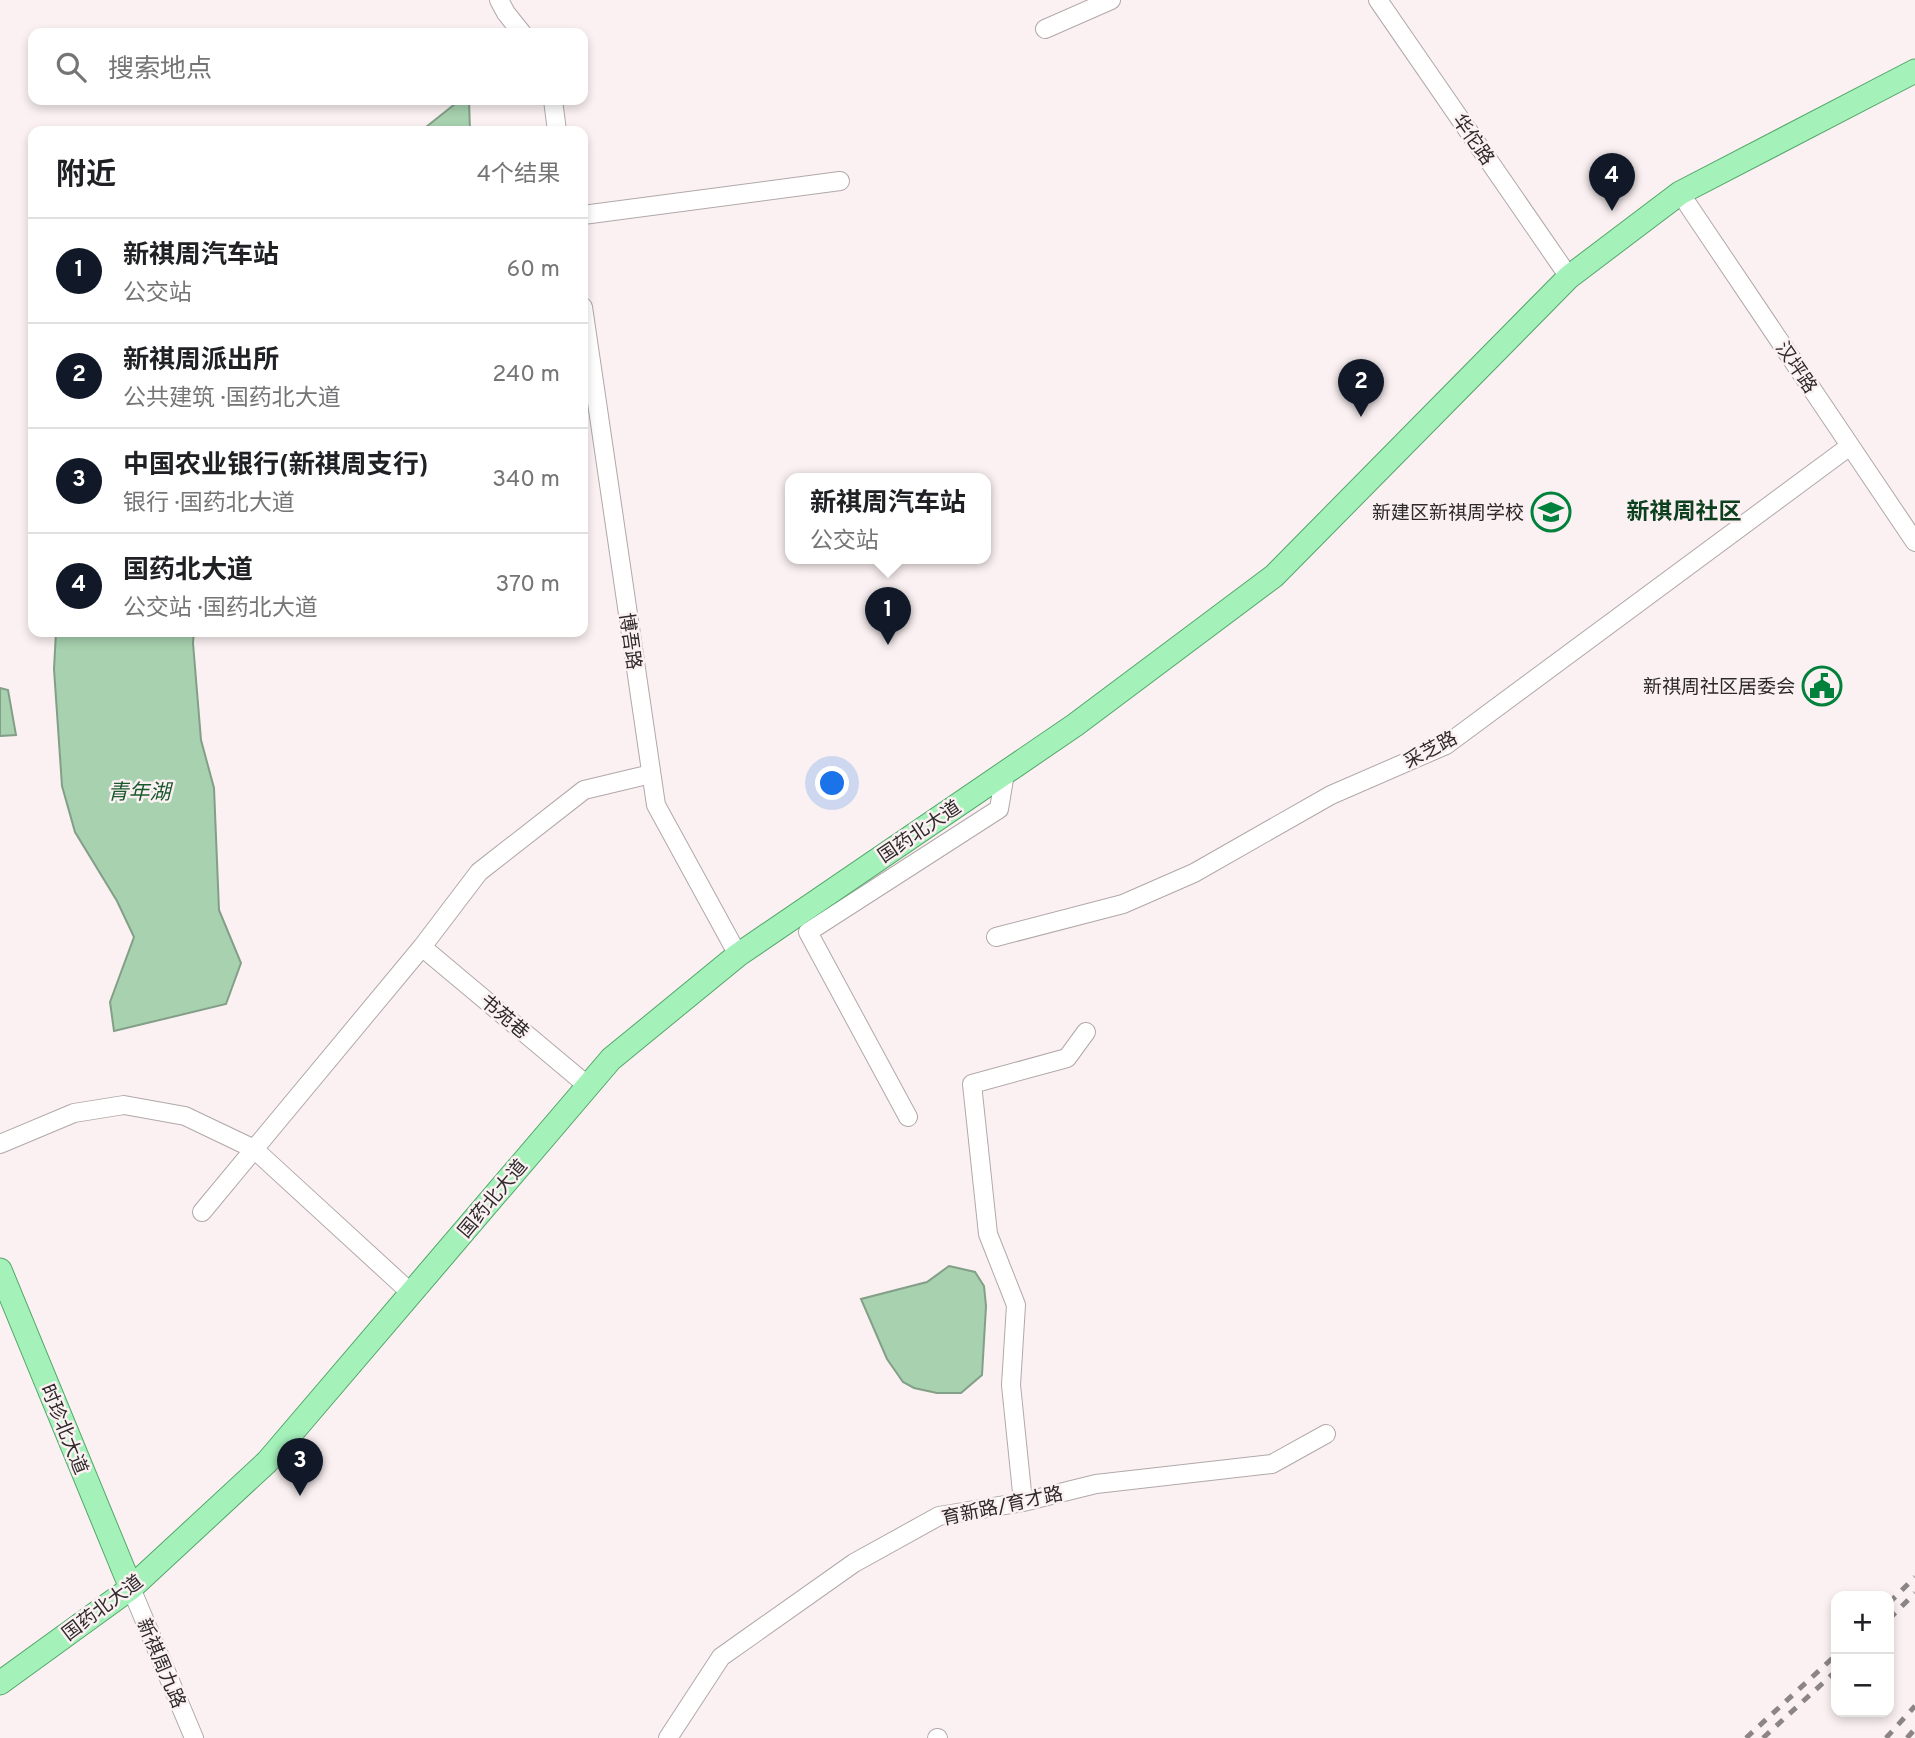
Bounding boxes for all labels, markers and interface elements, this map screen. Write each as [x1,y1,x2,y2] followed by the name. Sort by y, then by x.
[28,28,588,105] search box
[52,48,90,86] icon: search
[108,54,212,87] text: 搜索地点
[1446,110,1499,170] street label: 华佗路
[1589,153,1635,211] pin: 4
[56,158,116,195] text: 附近
[477,161,560,190] text: 4个结果
[123,240,279,273] text: 新祺周汽车站
[74,256,84,285] text: 1
[507,256,560,285] text: 60 m
[123,280,192,309] text: 公交站
[1769,338,1821,398] street label: 汉坪路
[123,345,279,378] text: 新祺周派出所
[1338,359,1384,417] pin: 2
[72,361,86,390] text: 2
[492,361,560,390] text: 240 m
[123,385,341,414] text: 公共建筑 · 国药北大道
[123,450,428,483] text: 中国农业银行(新祺周支行)
[72,466,86,495] text: 3
[492,466,560,495] text: 340 m
[785,473,991,564] popup
[810,488,966,521] text: 新祺周汽车站
[123,490,295,519] text: 银行 · 国药北大道
[1530,491,1572,533] school or university icon: 新建区新祺周学校
[1627,499,1742,528] district label: 新祺周社区
[1372,502,1524,526] place label: 新建区新祺周学校
[810,528,879,557] text: 公交站
[123,555,253,588] text: 国药北大道
[72,571,86,600] text: 4
[495,571,560,600] text: 370 m
[865,587,911,645] pin: 1
[123,595,318,624] text: 公交站 · 国药北大道
[613,611,645,671] street label: 博吾路
[1801,665,1843,707] public building icon: 新祺周社区居委会
[1643,676,1795,700] place label: 新祺周社区居委会
[1400,727,1462,775] street label: 采芝路
[815,766,849,800] your location
[108,780,173,807] water label: 青年湖
[874,796,966,869] street label: 国药北大道
[474,990,533,1045] street label: 书苑巷
[454,1155,533,1243] street label: 国药北大道
[34,1381,92,1478] street label: 时珍北大道
[277,1438,323,1496] pin: 3
[940,1482,1065,1532] street label: 育新路/育才路
[58,1570,148,1647] street label: 国药北大道
[1831,1591,1894,1717] map controls
[1831,1591,1894,1654] button: +
[131,1615,190,1712] street label: 新祺周九路
[1831,1654,1894,1717] button: −

